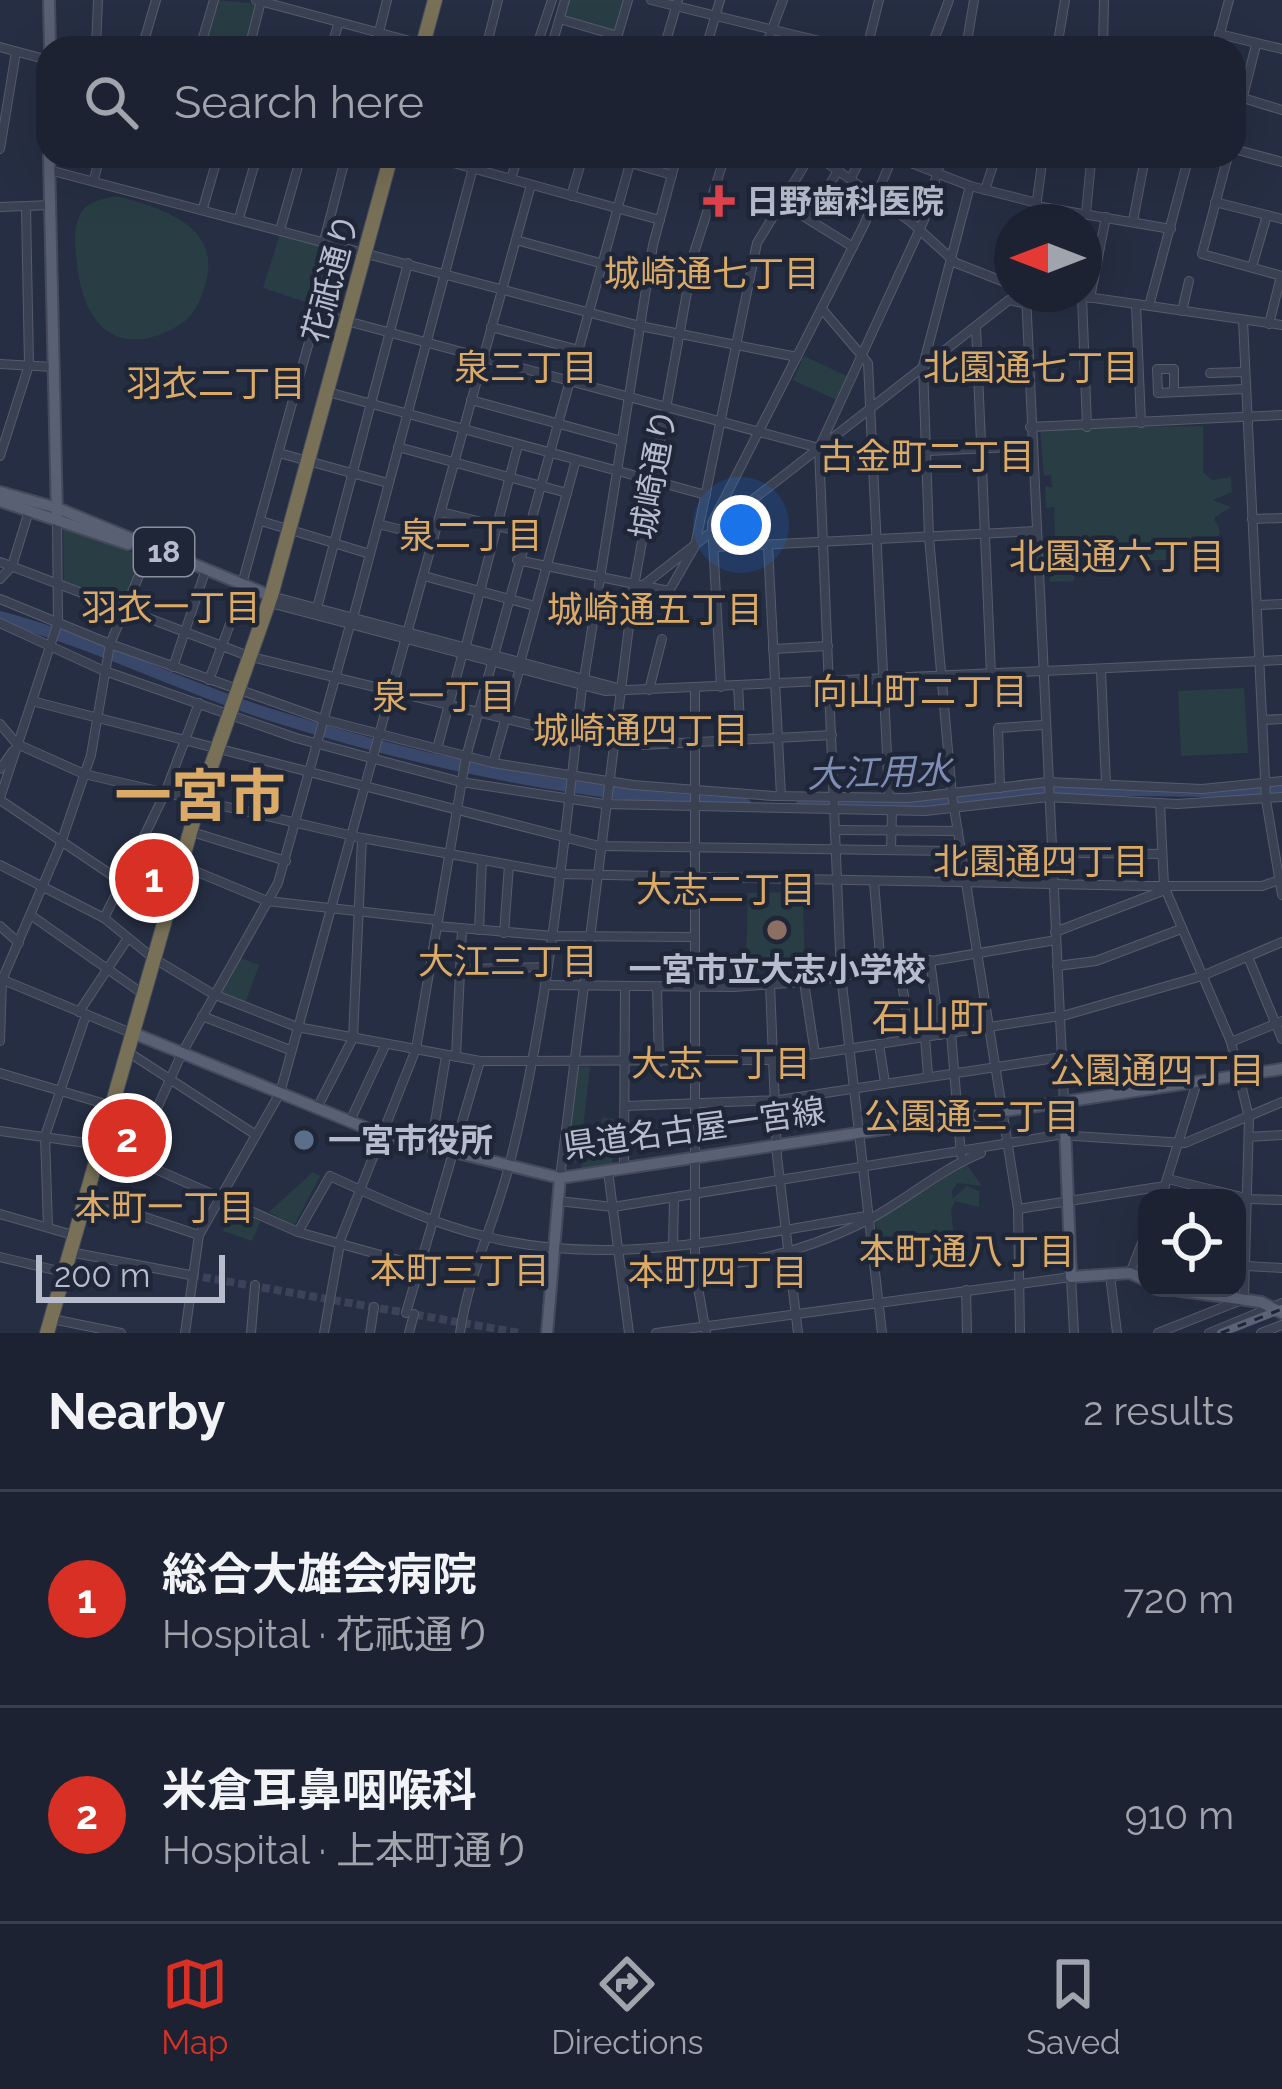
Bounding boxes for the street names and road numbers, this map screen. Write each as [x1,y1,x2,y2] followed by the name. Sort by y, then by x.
[295,209,366,347] street label: 花祇通り
[623,406,684,542] street label: 城崎通り
[134,528,194,576] road number: 18
[561,1091,827,1166] street label: 県道名古屋一宮線

